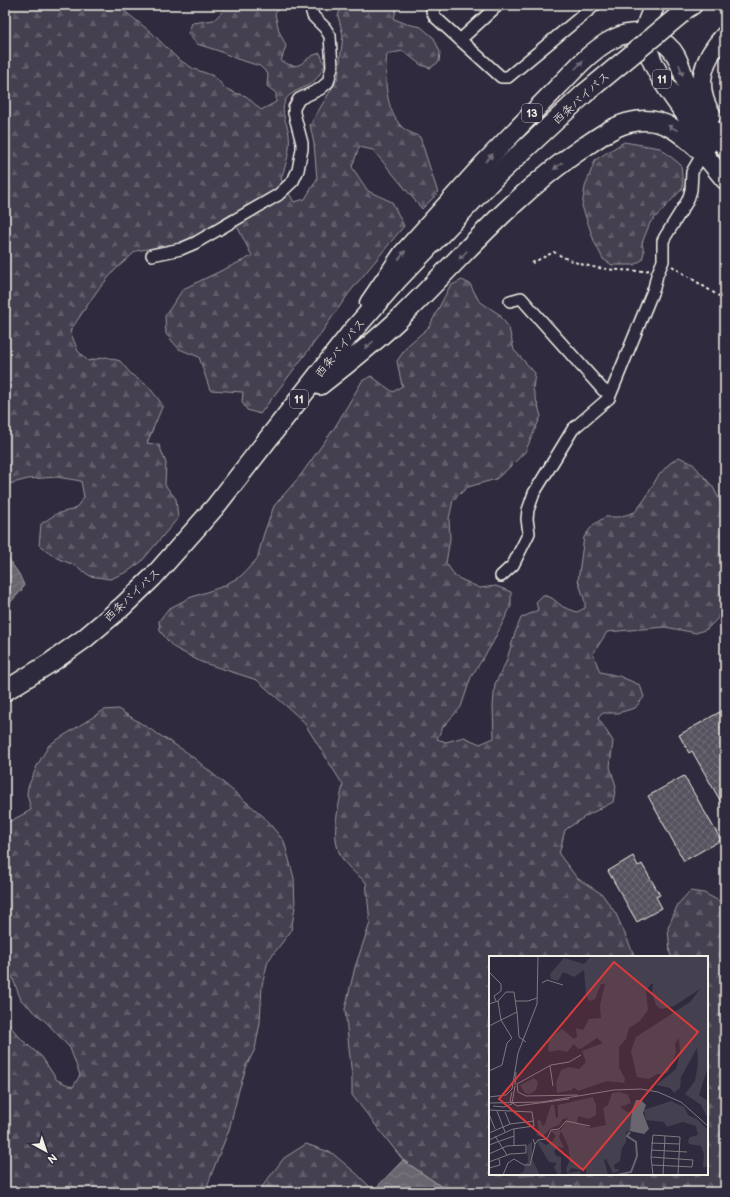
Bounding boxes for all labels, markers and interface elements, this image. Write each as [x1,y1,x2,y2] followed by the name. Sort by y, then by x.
[574,60,584,70] one-way arrow
[678,64,684,76] one-way arrow
[550,69,613,128] street label: 西条バイパス
[653,70,671,88] road number: 11
[522,104,542,122] road number: 13
[668,125,679,132] one-way arrow
[484,153,494,163] one-way arrow
[553,162,563,170] one-way arrow
[398,249,406,260] one-way arrow
[458,250,468,260] one-way arrow
[312,316,369,381] street label: 西条バイパス
[364,340,375,349] one-way arrow
[290,390,308,408] road number: 11
[101,565,164,625] street label: 西条バイパス
[489,956,708,1175] inset map
[26,1131,66,1171] north arrow
[45,1151,59,1166] text: N

